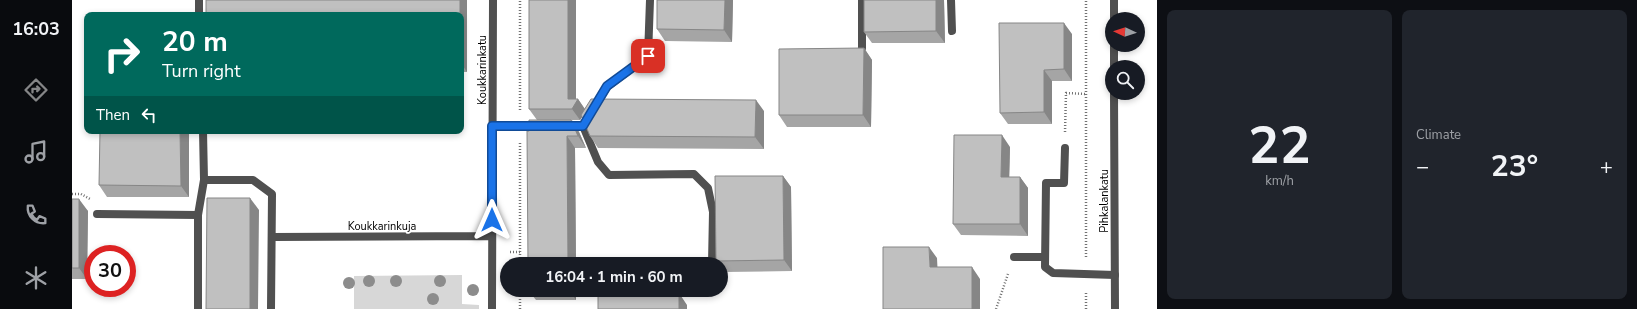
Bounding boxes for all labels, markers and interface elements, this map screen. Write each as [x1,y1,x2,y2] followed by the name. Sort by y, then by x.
[1105,12,1145,52] north arrow
[1105,12,1145,100] map controls
[12,17,60,41] text: 16:03
[162,23,228,61] text: 20 m
[96,28,148,80] icon: right
[475,35,490,105] street label: Koukkarinkatu
[631,39,665,73] pin
[637,45,659,67] icon: arrive
[162,59,241,83] text: Turn right
[1105,60,1145,100] button: search
[22,76,50,104] icon: directions
[138,104,160,126] icon: left
[96,105,130,125] text: Then
[1248,110,1311,181] text: 22
[1416,126,1461,144] text: Climate
[22,138,50,166] icon: music
[1491,146,1538,187] text: 23°
[1416,152,1429,182] text: −
[1600,152,1613,182] text: +
[1097,169,1112,233] street label: Pihkalankatu
[1265,172,1294,190] text: km/h
[471,199,513,241] position arrow
[22,201,50,229] icon: phone
[348,219,416,234] street label: Koukkarinkuja
[84,245,136,297] speed limit sign: 30
[22,264,50,292] icon: climate
[545,267,683,287] text: 16:04 · 1 min · 60 m

